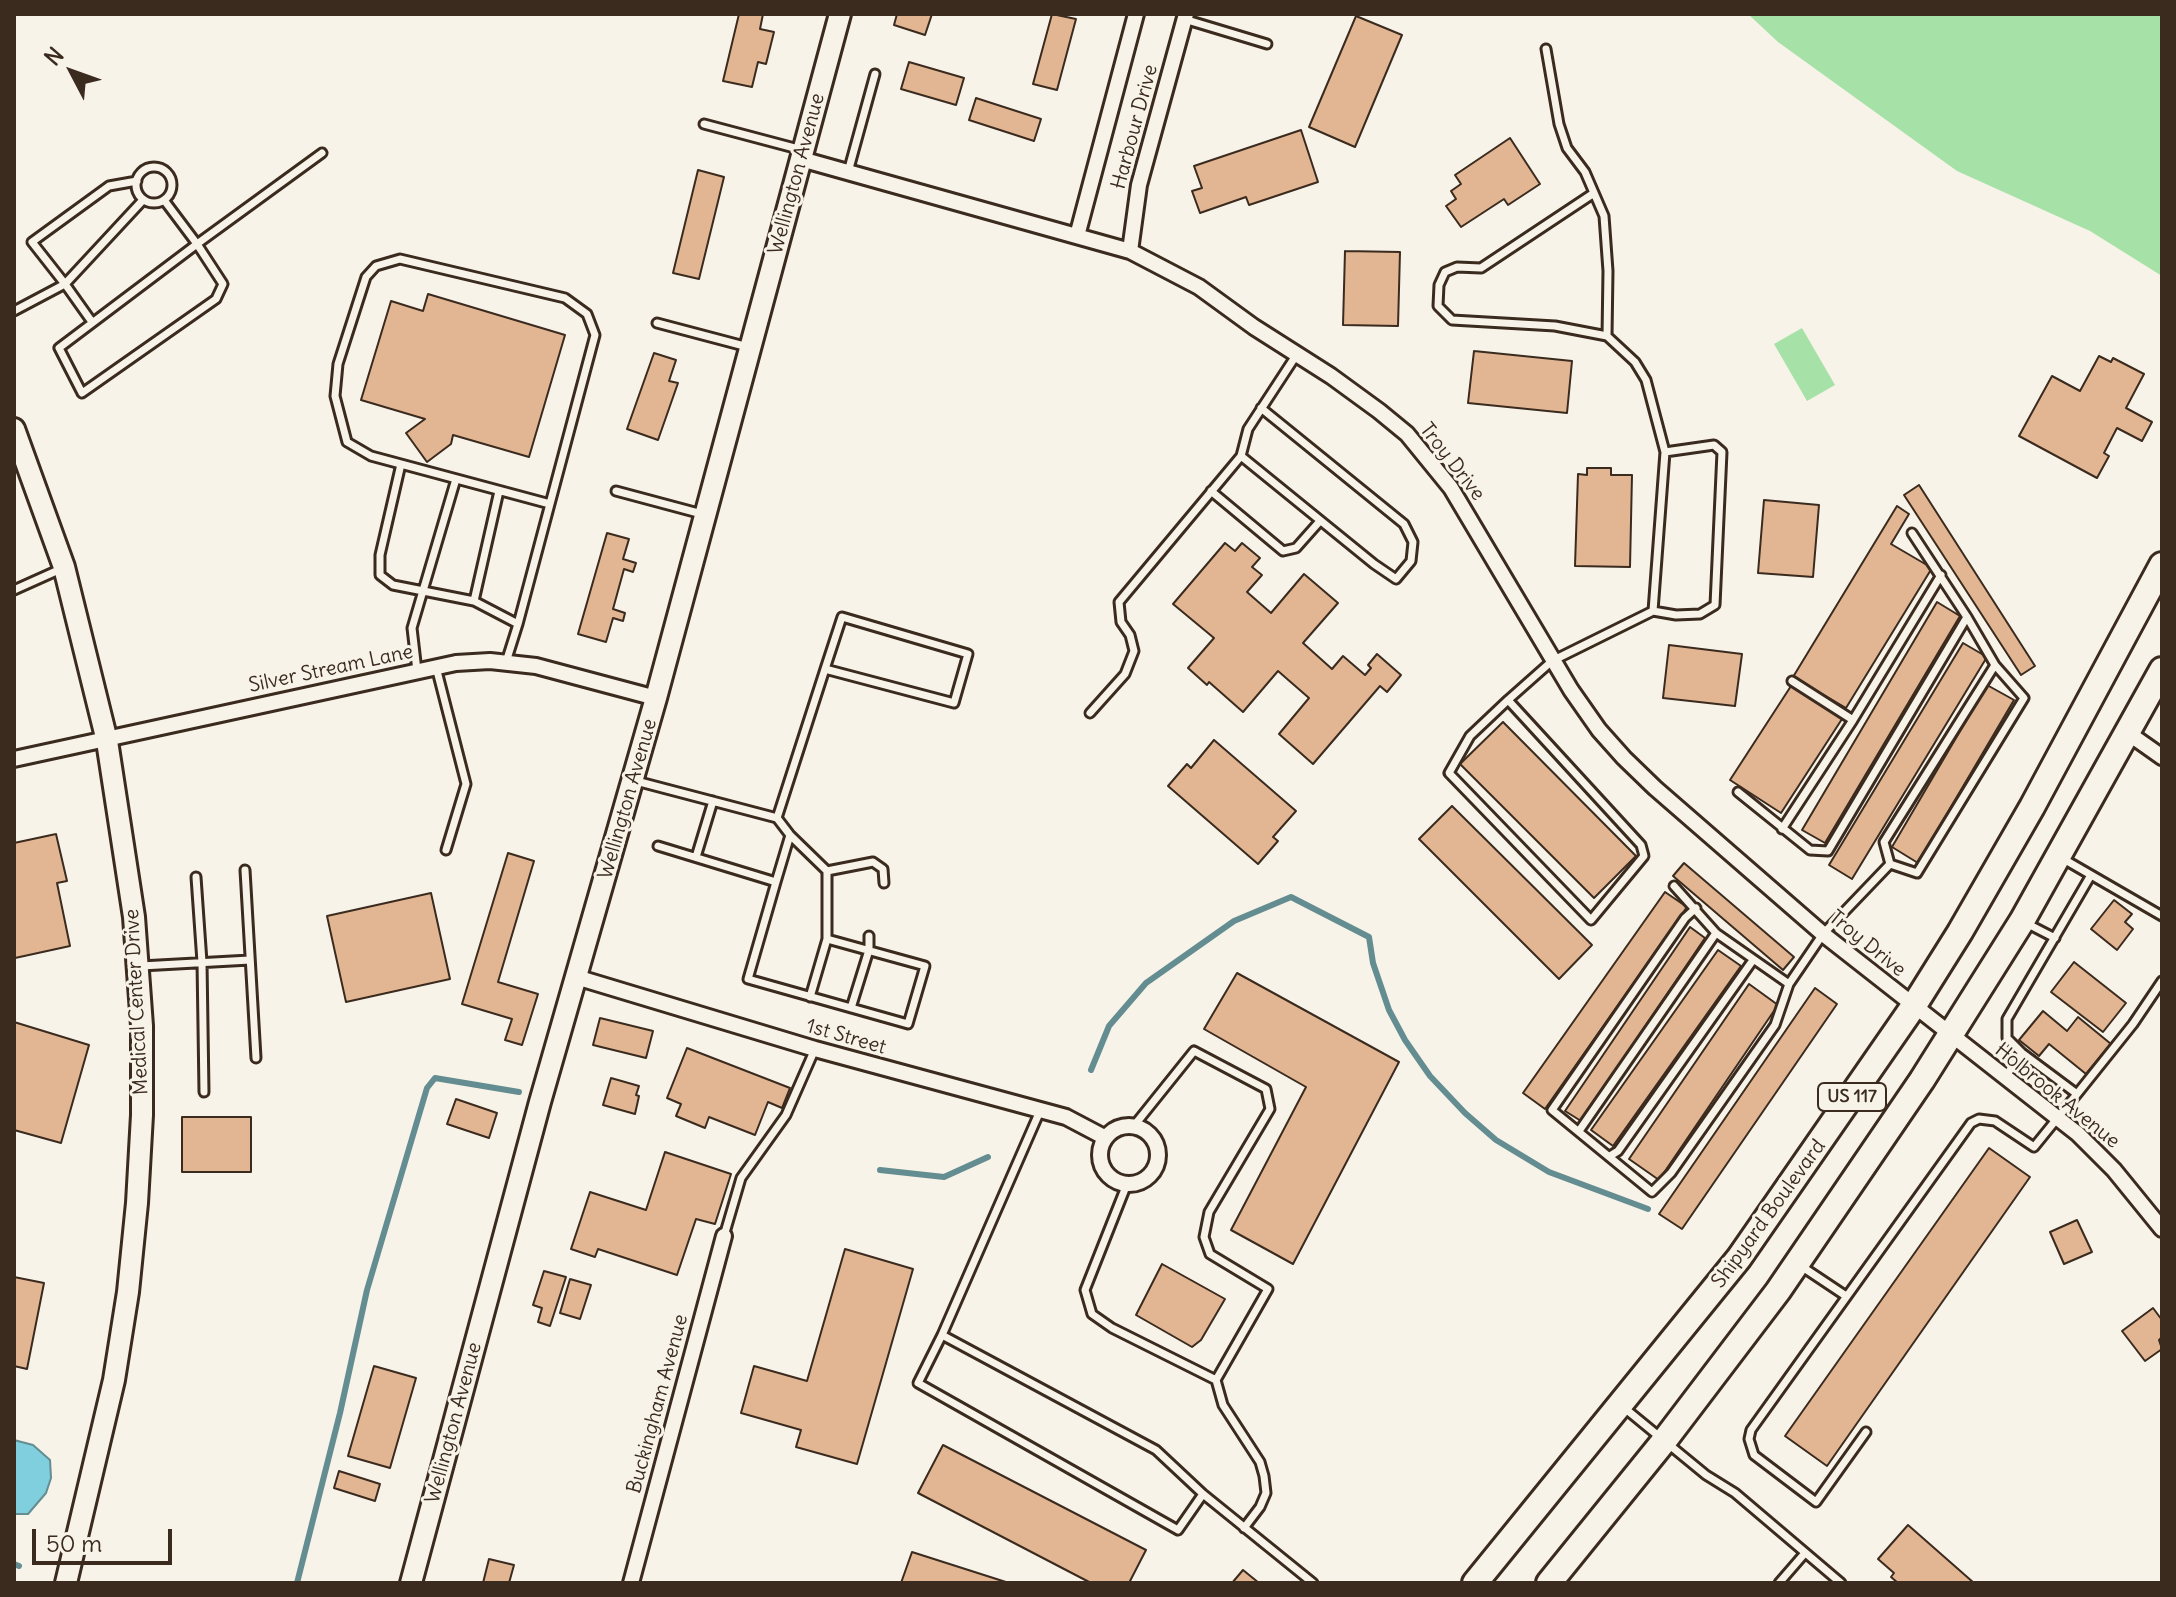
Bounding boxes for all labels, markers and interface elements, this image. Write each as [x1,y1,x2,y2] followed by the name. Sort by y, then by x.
[32,32,112,112] north arrow
[38,41,69,71] text: N
[1107,62,1163,192] street label: Harbour Drive
[764,91,830,257] street label: Wellington Avenue
[1414,418,1490,506] street label: Troy Drive
[247,640,415,698] street label: Silver Stream Lane
[594,716,662,882] street label: Wellington Avenue
[1824,906,1910,982] street label: Troy Drive
[120,908,154,1096] street label: Medical Center Drive
[803,1014,889,1060] street label: 1st Street
[1990,1038,2124,1154] street label: Holbrook Avenue
[1818,1083,1886,1111] road number: US 117
[1707,1135,1831,1293] street label: Shipyard Boulevard
[623,1312,693,1496] street label: Buckingham Avenue
[421,1340,487,1506] street label: Wellington Avenue
[36,1513,176,1563] scale bar
[46,1528,102,1558] text: 50 m

